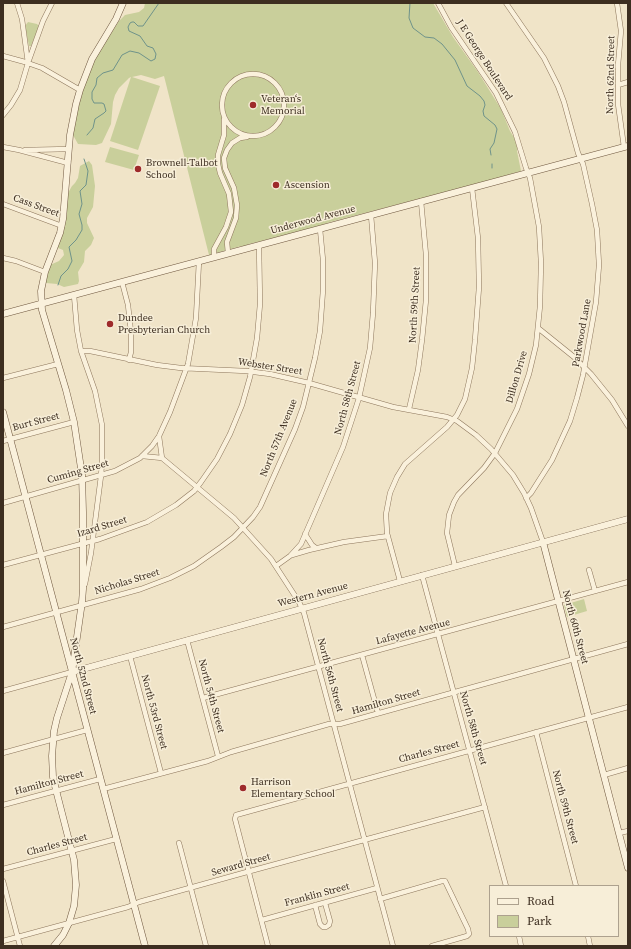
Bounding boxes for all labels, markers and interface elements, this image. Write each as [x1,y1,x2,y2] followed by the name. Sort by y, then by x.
[453,17,515,103] street label: J E George Boulevard
[604,36,618,114] street label: North 62nd Street
[261,93,305,116] place label: Veteranʻs Memorial
[248,100,258,110] marker: Veteranʻs Memorial
[146,157,217,180] place label: Brownell-Talbot School
[133,164,143,174] marker: Brownell-Talbot School
[284,179,330,191] place label: Ascension
[271,180,281,190] marker: Ascension
[11,192,61,220] street label: Cass Street
[269,203,357,237] street label: Underwood Avenue
[407,267,423,343] street label: North 59th Street
[570,298,594,368] street label: Parkwood Lane
[118,312,210,336] place label: Dundee Presbyterian Church
[105,319,115,329] marker: Dundee Presbyterian Church
[504,349,530,405] street label: Dillon Drive
[237,356,303,378] street label: Webster Street
[332,360,364,436] street label: North 58th Street
[258,397,300,479] street label: North 57th Avenue
[11,410,61,434] street label: Burt Street
[46,457,110,487] street label: Cuming Street
[76,514,128,540] street label: Izard Street
[93,566,161,598] street label: Nicholas Street
[277,580,349,610] street label: Western Avenue
[559,589,591,665] street label: North 60th Street
[375,616,451,648] street label: Lafayette Avenue
[67,636,99,716] street label: North 52nd Street
[314,637,346,713] street label: North 56th Street
[195,658,227,734] street label: North 54th Street
[138,673,170,751] street label: North 53rd Street
[350,686,422,718] street label: Hamilton Street
[457,690,489,766] street label: North 58th Street
[397,738,461,766] street label: Charles Street
[13,768,85,798] street label: Hamilton Street
[549,769,581,845] street label: North 59th Street
[251,776,335,800] place label: Harrison Elementary School
[238,783,248,793] marker: Harrison Elementary School
[25,831,89,859] street label: Charles Street
[210,851,272,879] street label: Seward Street
[283,881,351,909] street label: Franklin Street
[489,885,619,937] legend
[527,893,554,909] text: Road
[527,913,552,929] text: Park

